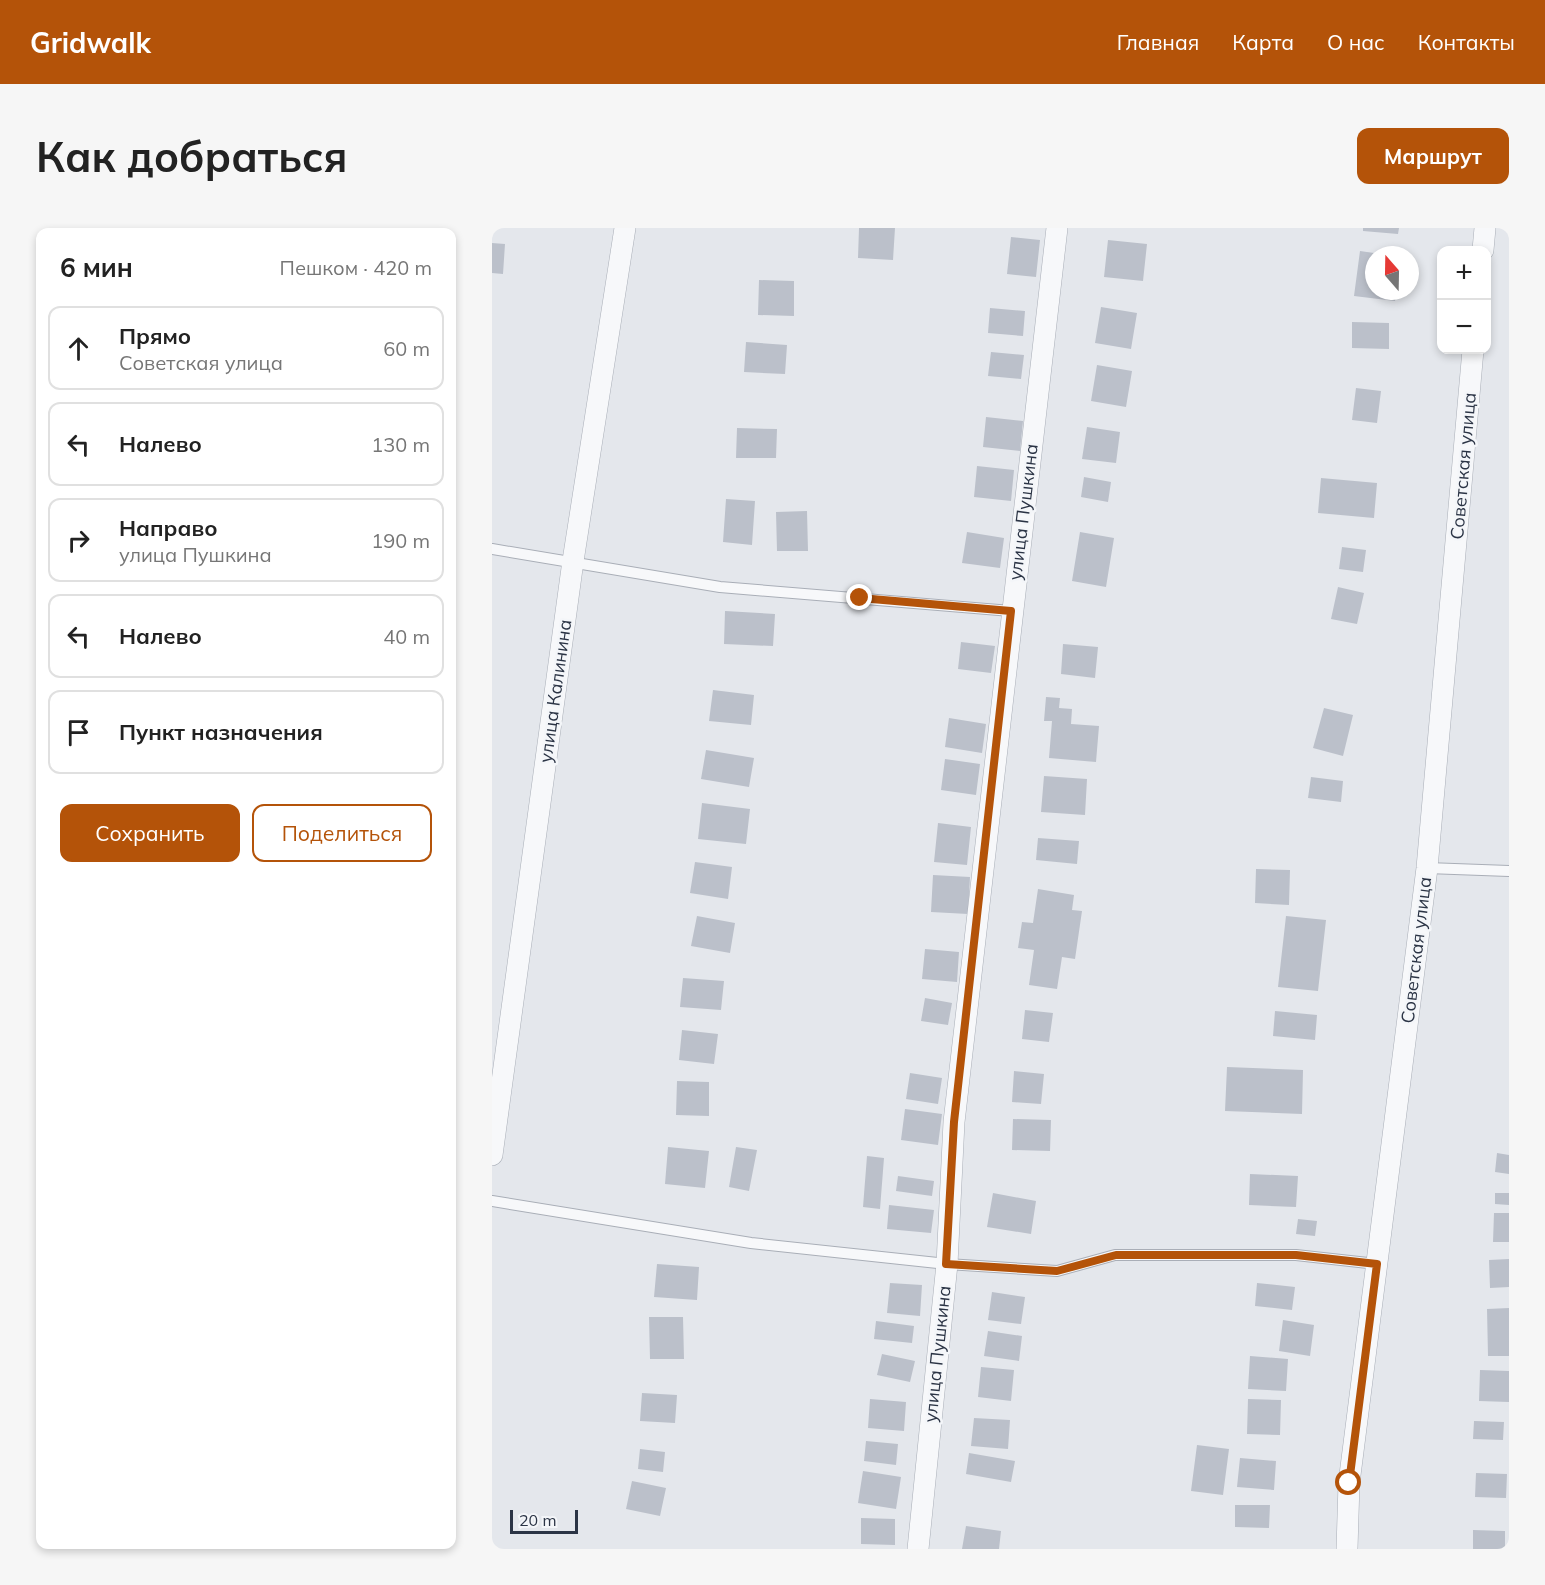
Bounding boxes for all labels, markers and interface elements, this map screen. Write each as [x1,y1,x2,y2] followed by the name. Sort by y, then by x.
[30,25,151,60] text: Gridwalk
[1117,29,1199,55] text: Главная
[1232,29,1294,55] text: Карта
[1327,29,1385,55] text: О нас
[1418,29,1515,55] text: Контакты
[1357,128,1509,184] button: Маршрут
[36,130,348,183] text: Как добраться
[1365,246,1419,300] north arrow
[1437,246,1491,354] map controls
[1437,246,1491,300] button: +
[60,251,133,284] text: 6 мин
[280,255,432,280] text: Пешком · 420 m
[1437,300,1491,354] button: −
[119,322,191,350] text: Прямо
[62,332,95,365] icon: ahead
[383,336,430,361] text: 60 m
[119,350,283,375] text: Советская улица
[1445,391,1481,541] street label: Советская улица
[62,428,95,461] icon: left
[119,430,202,458] text: Налево
[371,432,430,457] text: 130 m
[1003,442,1043,582] street label: улица Пушкина
[119,514,217,542] text: Направо
[62,524,95,557] icon: right
[371,528,430,553] text: 190 m
[119,542,272,567] text: улица Пушкина
[846,584,872,610] route end
[534,618,576,764] street label: улица Калинина
[62,620,95,653] icon: left
[119,622,202,650] text: Налево
[383,624,430,649] text: 40 m
[62,716,95,749] icon: arrive
[119,718,323,746] text: Пункт назначения
[60,804,240,862] button: Сохранить
[252,804,432,862] button: Поделиться
[1396,875,1436,1025] street label: Советская улица
[918,1284,956,1424] street label: улица Пушкина
[1335,1469,1361,1495] route start
[510,1507,578,1534] scale bar
[519,1510,556,1530] text: 20 m

